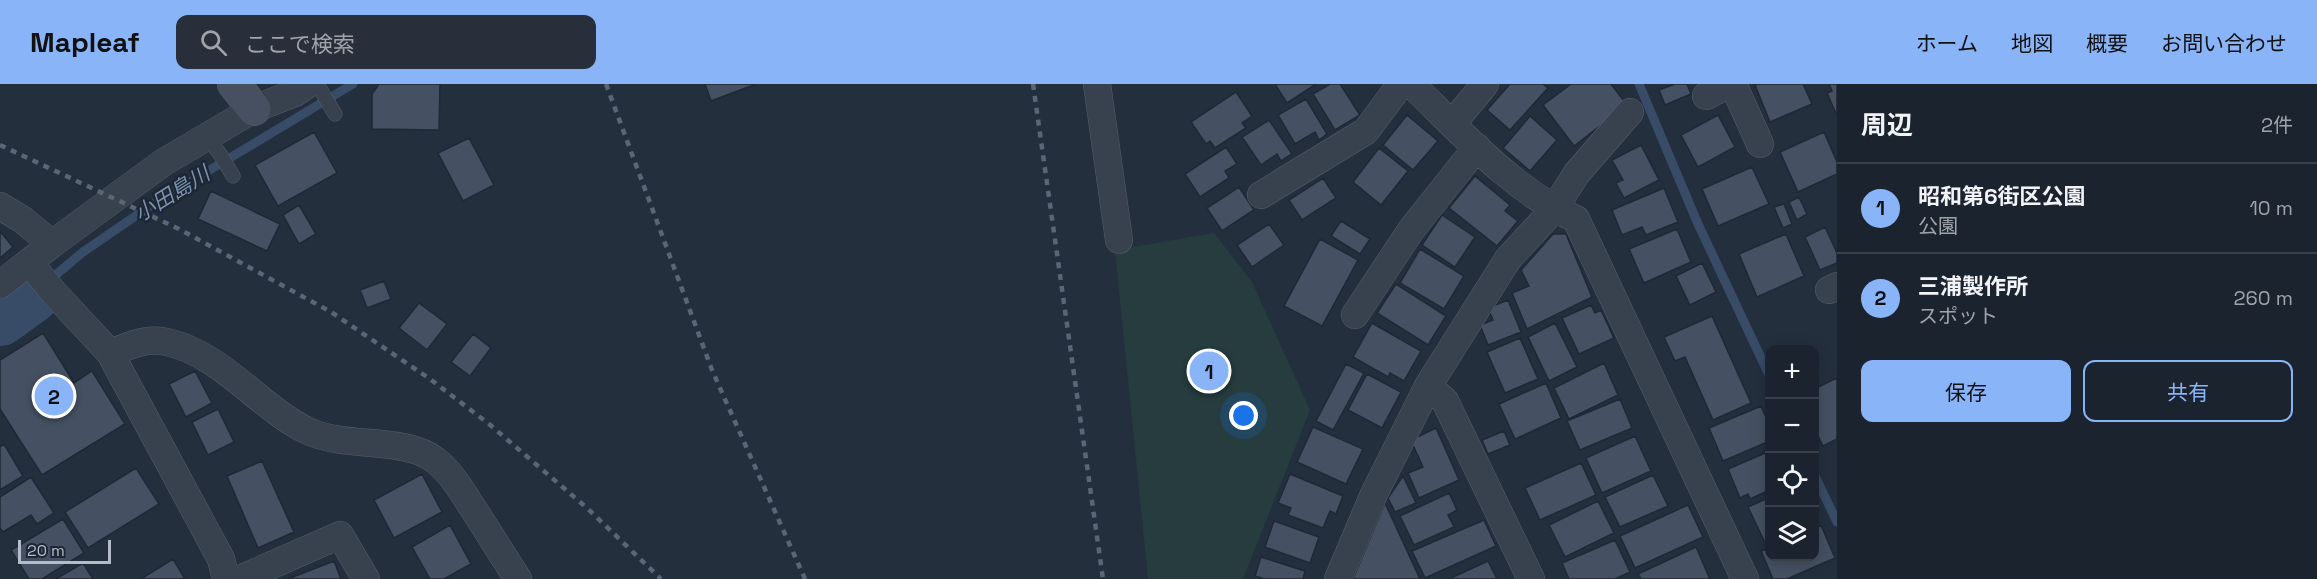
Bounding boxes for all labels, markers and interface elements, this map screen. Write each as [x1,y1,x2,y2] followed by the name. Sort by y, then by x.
[176,15,596,69] search box
[30,24,140,60] text: Mapleaf
[197,26,230,59] icon: search
[245,30,355,58] text: ここで検索
[1916,30,1978,57] text: ホーム
[2011,30,2053,57] text: 地図
[2086,30,2128,57] text: 概要
[2161,30,2287,57] text: お問い合わせ
[1861,108,1913,142] text: 周辺
[2261,112,2293,138] text: 2件
[129,159,216,227] water label: 小田島川
[1918,182,2086,210] text: 昭和第6街区公園
[1876,195,1885,221] text: 1
[2249,195,2293,221] text: 10 m
[1918,213,1958,239] text: 公園
[1918,272,2028,300] text: 三浦製作所
[1875,285,1886,311] text: 2
[2234,285,2293,311] text: 260 m
[1918,303,1998,329] text: スポット
[1765,345,1819,561] map controls
[1765,345,1819,399] button: +
[1190,348,1228,394] pin: 1
[1861,360,2071,422] button: 保存
[2083,360,2293,422] button: 共有
[34,374,74,418] pin: 2
[1765,399,1819,453] button: −
[1229,401,1258,430] your location
[1765,453,1819,507] button: locate
[1765,507,1819,561] button: layers
[18,537,111,564] scale bar
[27,540,65,561] text: 20 m

